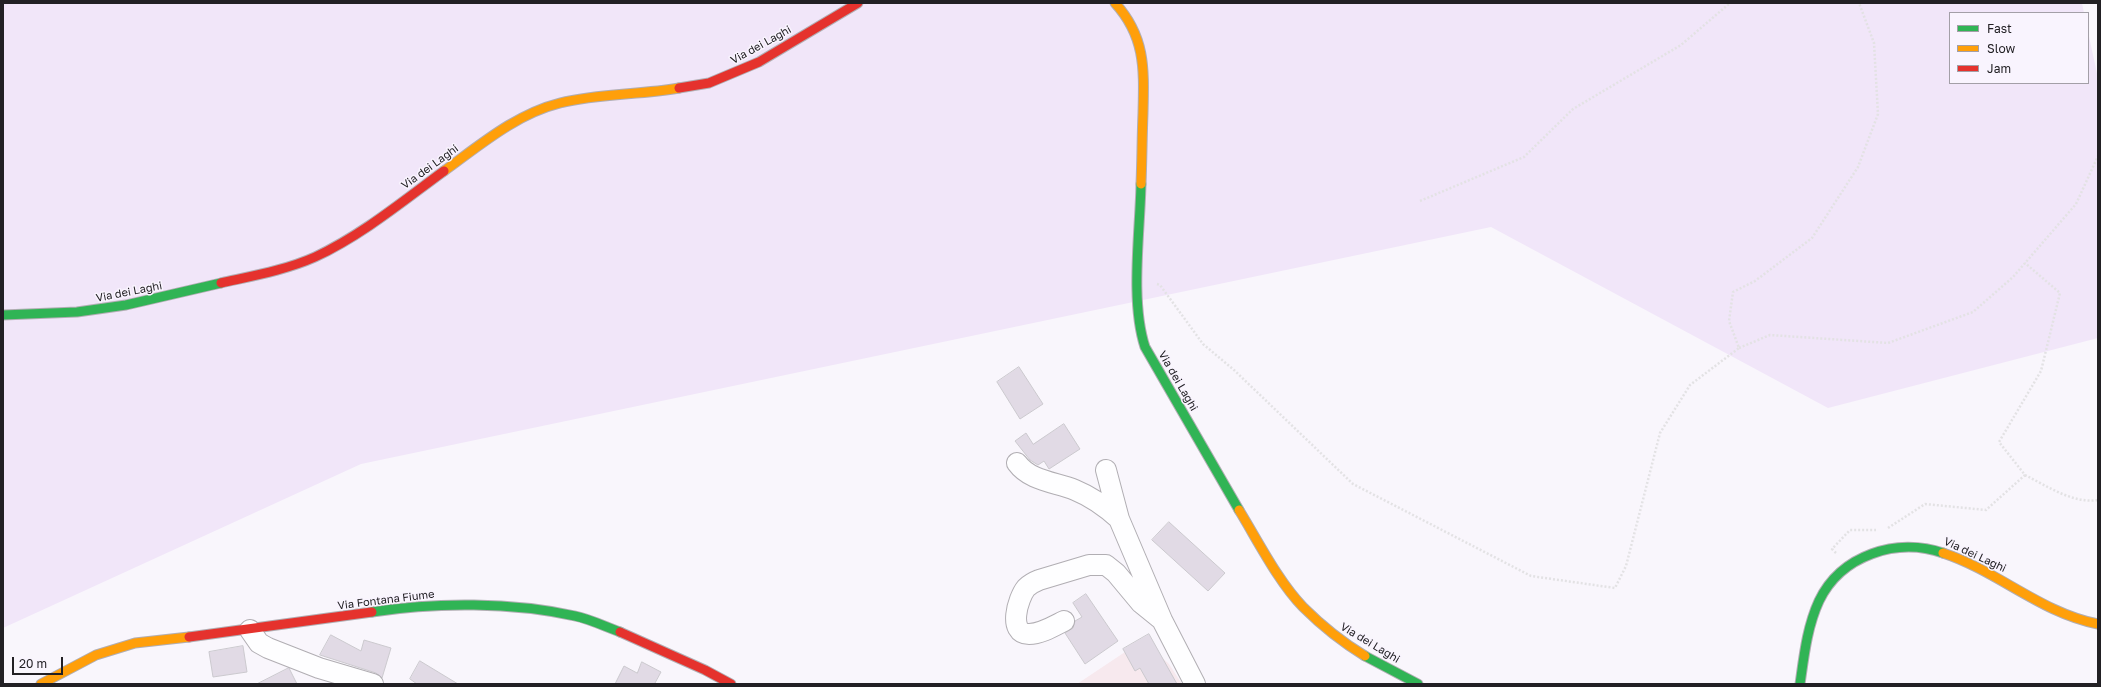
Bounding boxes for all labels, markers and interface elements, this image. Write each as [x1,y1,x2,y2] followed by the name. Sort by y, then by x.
[1949,12,2089,84] legend
[1987,21,2012,36] text: Fast
[728,23,794,67] street label: Via dei Laghi
[1987,41,2015,56] text: Slow
[1987,61,2011,76] text: Jam
[399,142,461,192] street label: Via dei Laghi
[95,279,163,305] street label: Via dei Laghi
[1155,349,1201,413] street label: Via dei Laghi
[1942,535,2008,575] street label: Via dei Laghi
[337,588,435,612] street label: Via Fontana Fiume
[1338,620,1402,666] street label: Via dei Laghi
[14,649,65,675] scale bar
[19,656,47,671] text: 20 m

